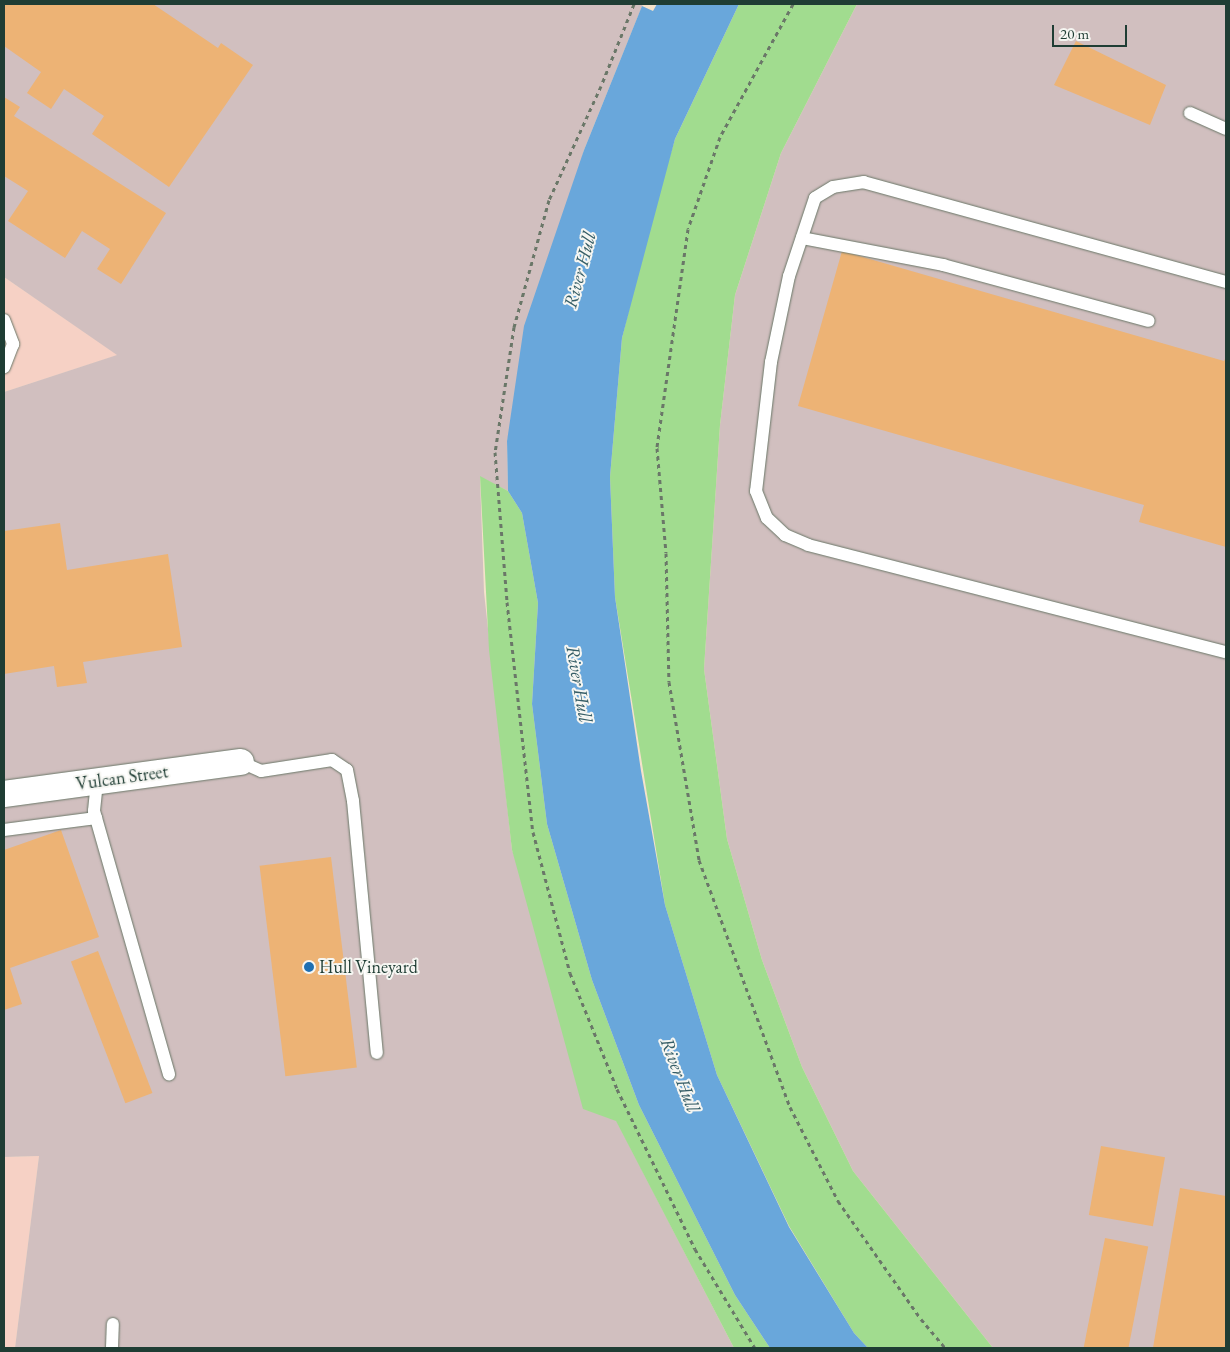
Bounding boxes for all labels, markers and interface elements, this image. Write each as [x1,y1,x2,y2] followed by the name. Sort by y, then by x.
[1055,15,1130,47] scale bar
[1060,24,1089,43] text: 20 m
[559,229,601,311] water label: River Hull
[561,644,597,724] water label: River Hull
[75,761,169,795] street label: Vulcan Street
[319,956,418,978] place label: Hull Vineyard
[303,961,315,973] marker: Hull Vineyard
[655,1035,705,1115] water label: River Hull

